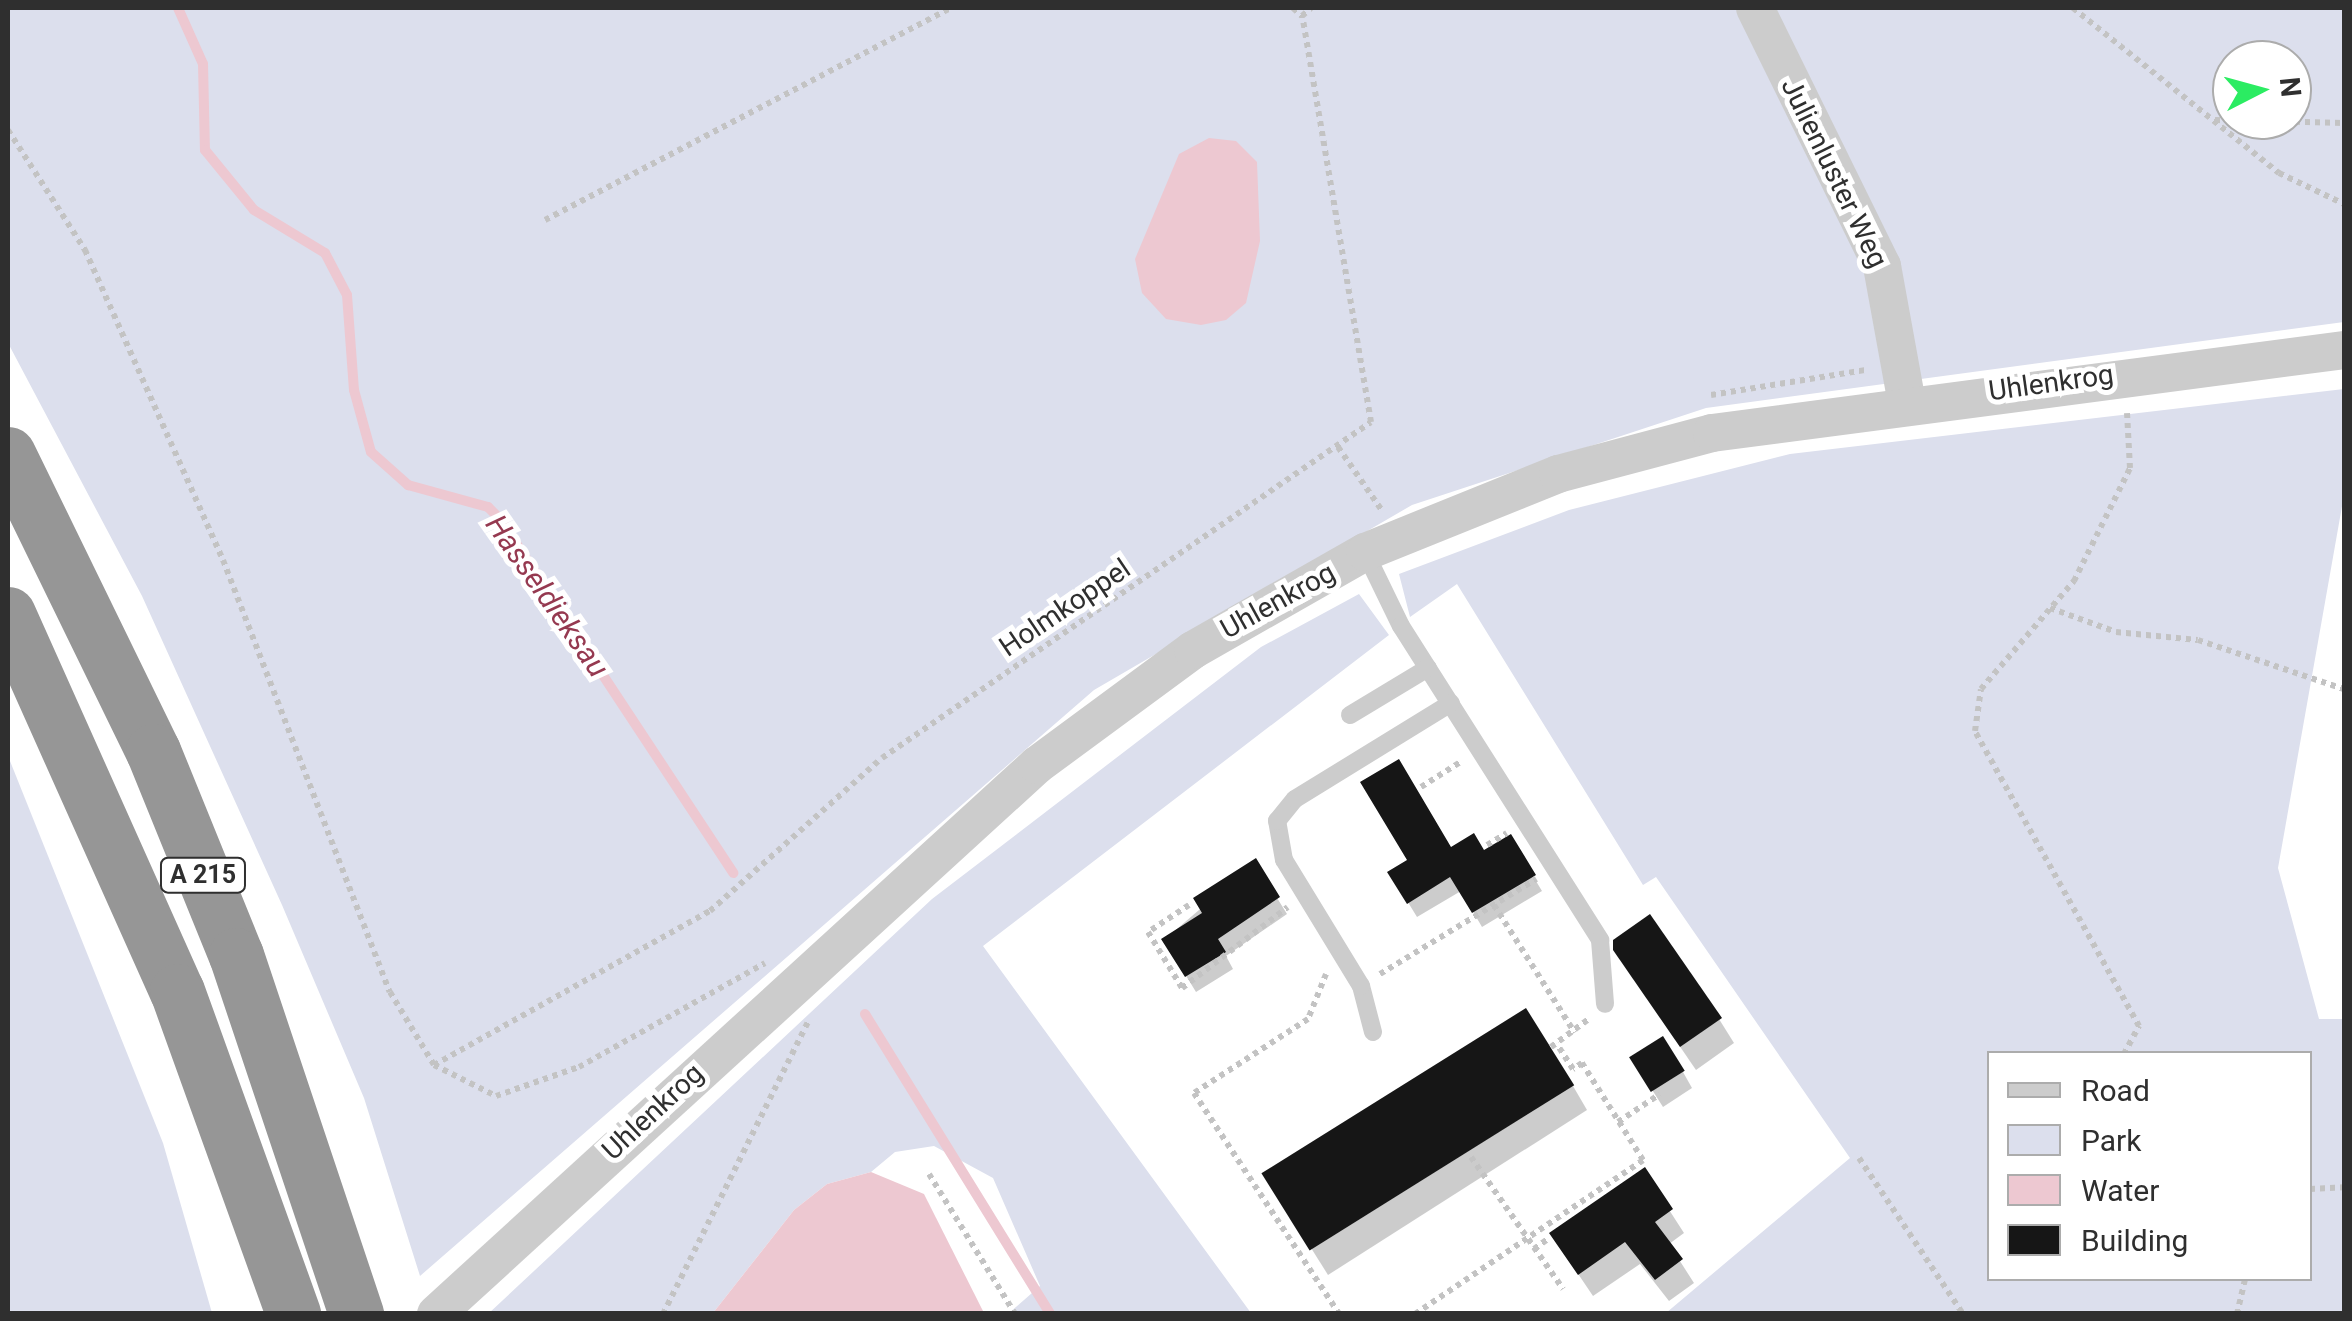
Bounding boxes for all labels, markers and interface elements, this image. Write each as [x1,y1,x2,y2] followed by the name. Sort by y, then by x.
[2212,40,2312,140] north arrow
[1774,73,1894,273] street label: Julienluster Weg
[2273,75,2308,99] text: N
[1986,358,2116,408] street label: Uhlenkrog
[478,508,616,684] water label: Hasseldieksau
[993,552,1137,664] street label: Holmkoppel
[1215,556,1341,646] street label: Uhlenkrog
[158,855,248,895] road number: A 215
[1987,1051,2312,1281] legend
[596,1057,710,1167] street label: Uhlenkrog
[2081,1073,2150,1108] text: Road
[2081,1123,2141,1158] text: Park
[2081,1173,2159,1208] text: Water
[2081,1223,2188,1258] text: Building

